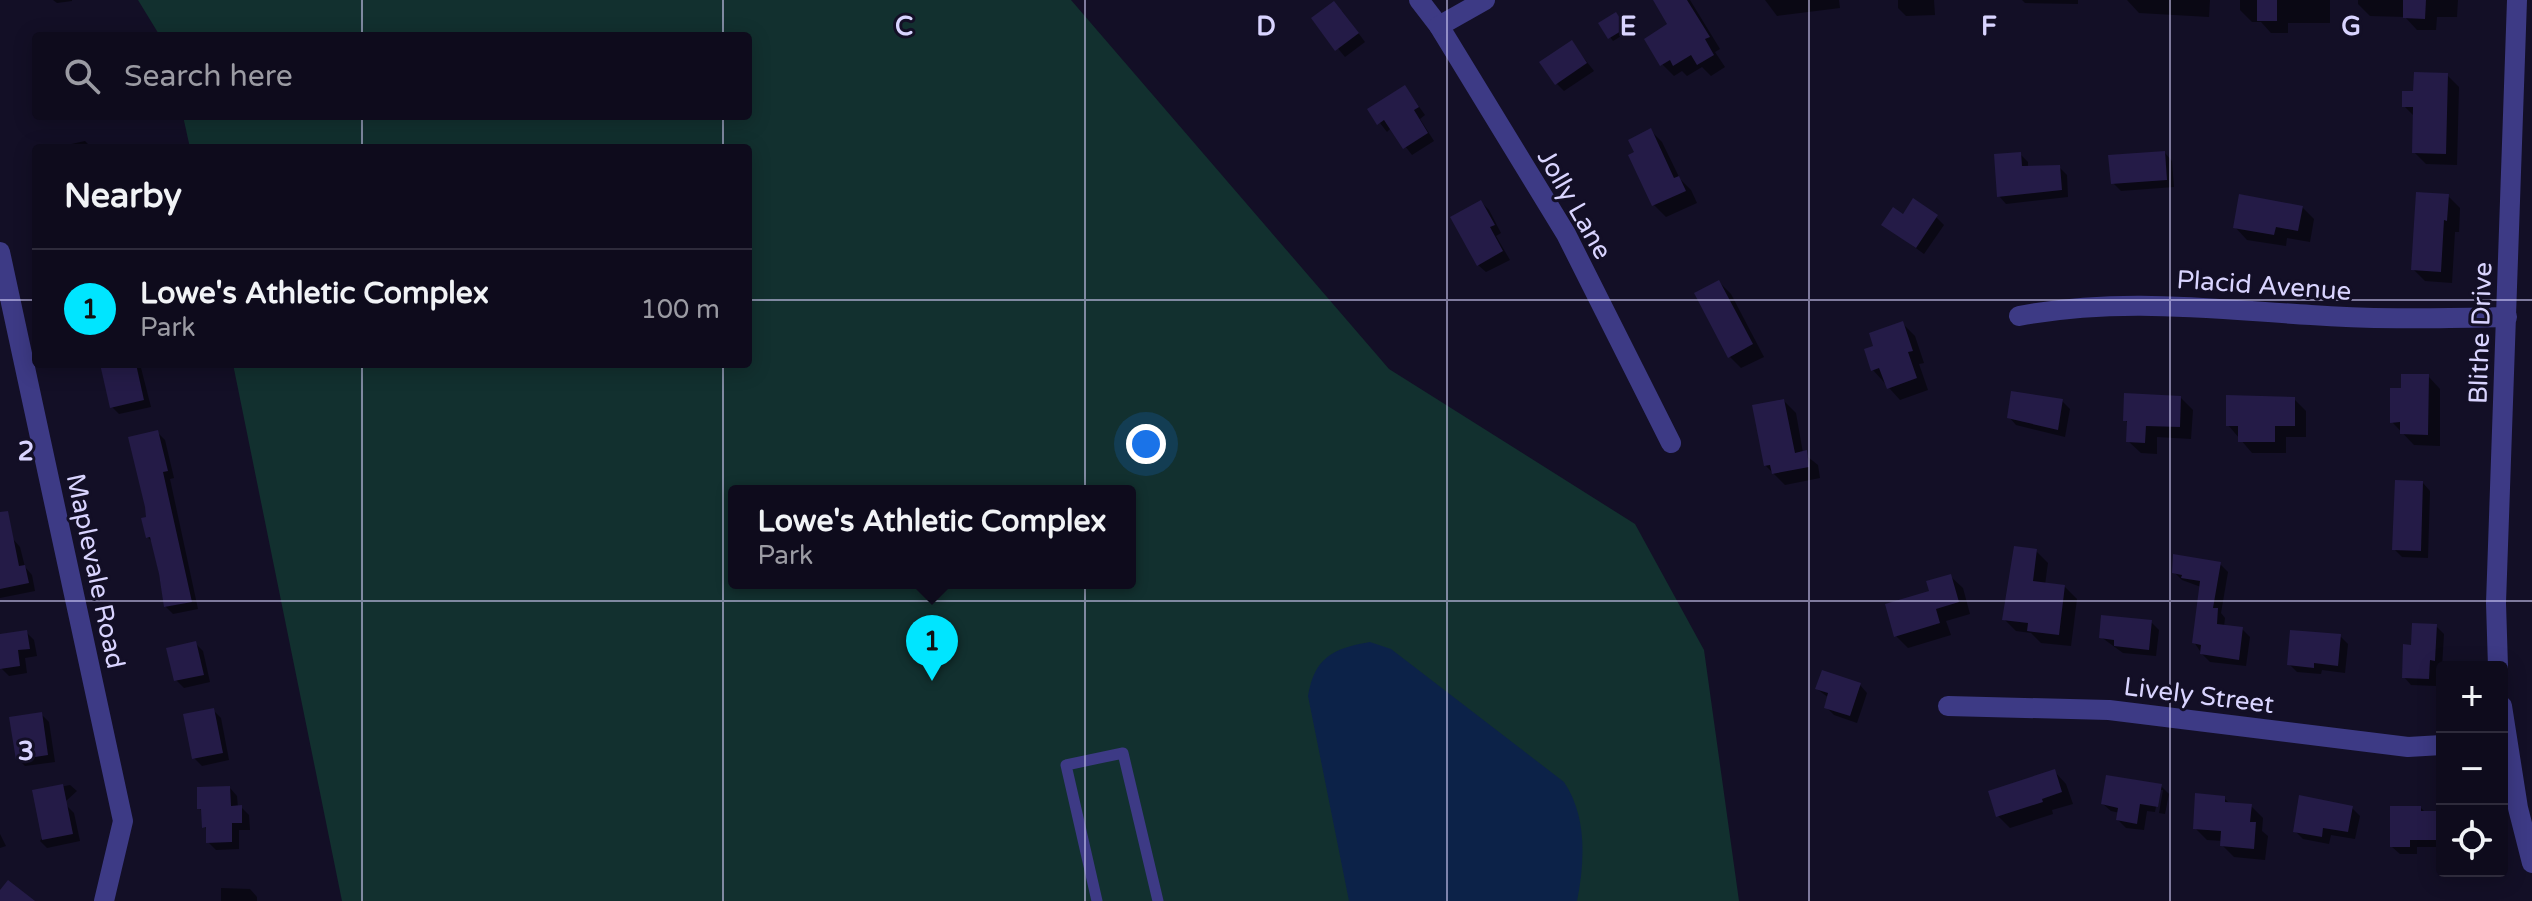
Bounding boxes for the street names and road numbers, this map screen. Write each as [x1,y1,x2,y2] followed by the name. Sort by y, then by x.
[1531,144,1618,265] street label: Jolly Lane
[2463,261,2498,405] street label: Blithe Drive
[2176,264,2352,307] street label: Placid Avenue
[60,471,131,672] street label: Maplevale Road
[2122,671,2276,720] street label: Lively Street

